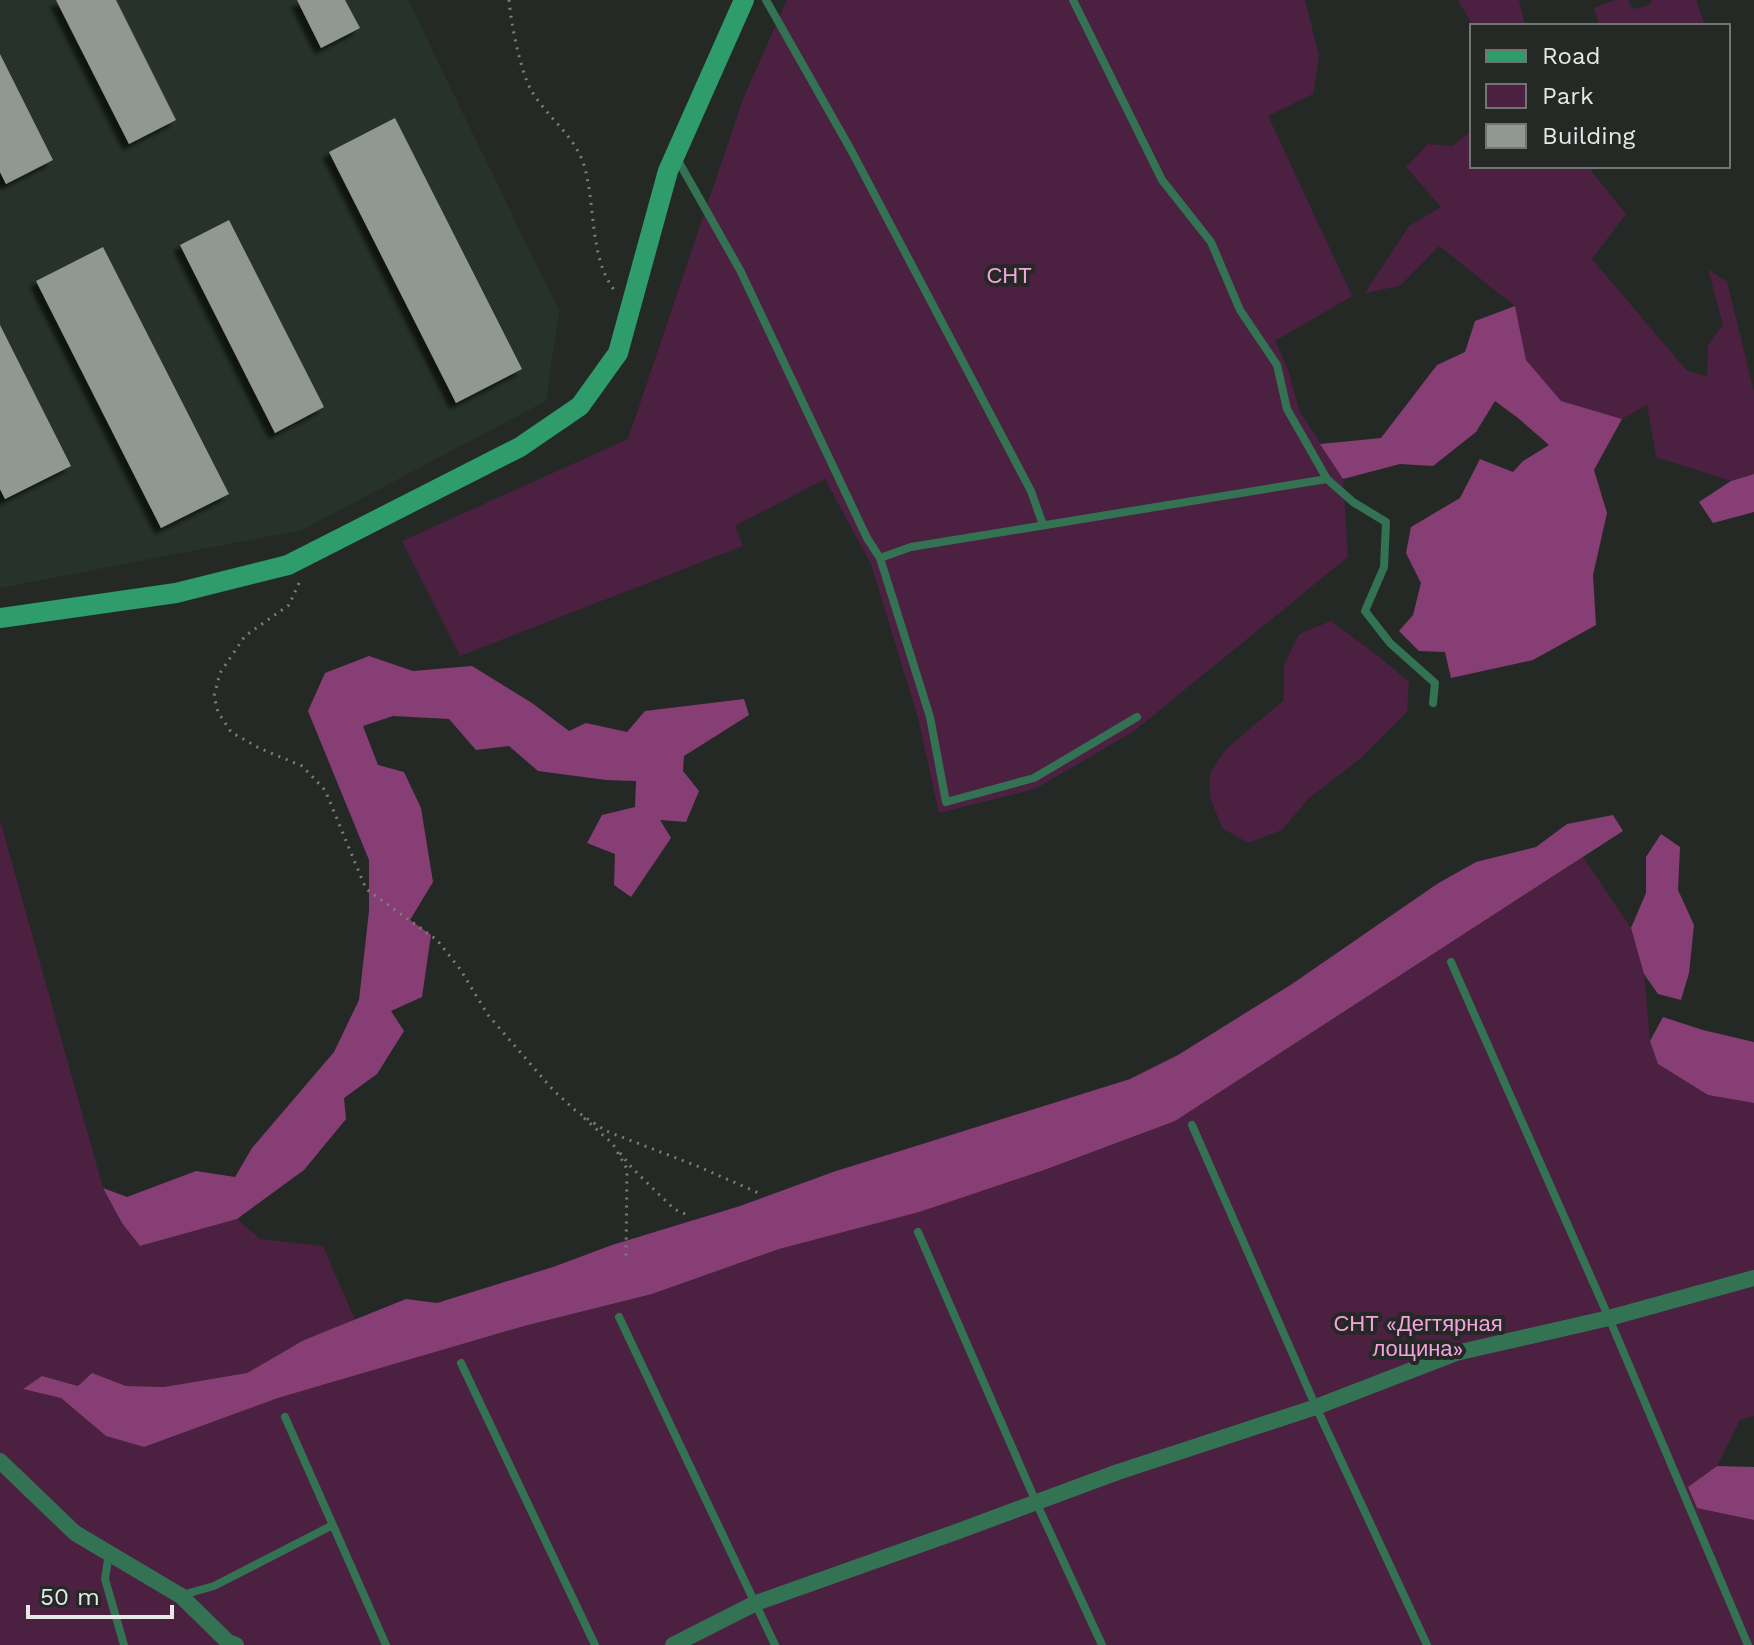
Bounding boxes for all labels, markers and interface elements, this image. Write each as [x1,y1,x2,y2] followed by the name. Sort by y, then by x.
[1470,24,1730,168] legend
[1542,42,1601,70] text: Road
[1542,82,1594,110] text: Park
[1542,122,1635,150] text: Building
[986,263,1032,288] park label: СНТ
[1333,1311,1503,1361] park label: СНТ «Дегтярная лощина»
[28,1569,172,1619] scale bar
[40,1583,100,1611] text: 50 m

